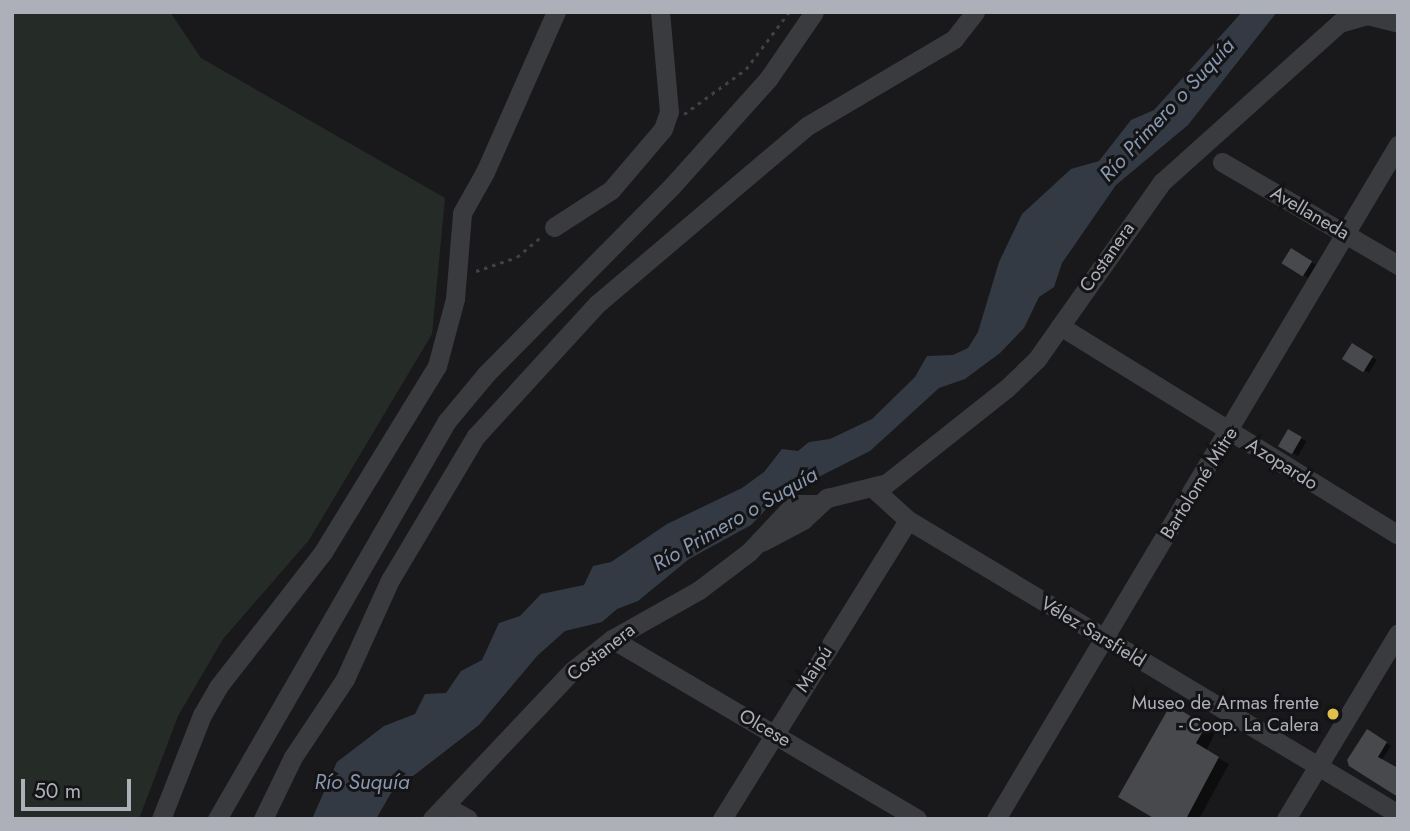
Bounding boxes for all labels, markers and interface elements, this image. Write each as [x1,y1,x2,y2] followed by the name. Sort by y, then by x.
[1094,33,1240,187] water label: Río Primero o Suquía
[1267,181,1353,245] street label: Avellaneda
[1075,218,1139,296] street label: Costanera
[1156,423,1242,543] street label: Bartolomé Mitre
[1242,433,1322,495] street label: Azopardo
[648,462,822,576] water label: Río Primero o Suquía
[1036,592,1150,672] street label: Vélez Sarsfield
[562,618,640,686] street label: Costanera
[791,642,837,696] street label: Maipú
[1132,692,1319,736] place label: Museo de Armas frente - Coop. La Calera
[735,704,795,752] street label: Olcese
[1325,706,1341,722] marker: Museo de Armas frente - Coop. La Calera
[24,764,135,808] scale bar
[314,769,410,795] water label: Río Suquía
[34,776,81,806] text: 50 m

